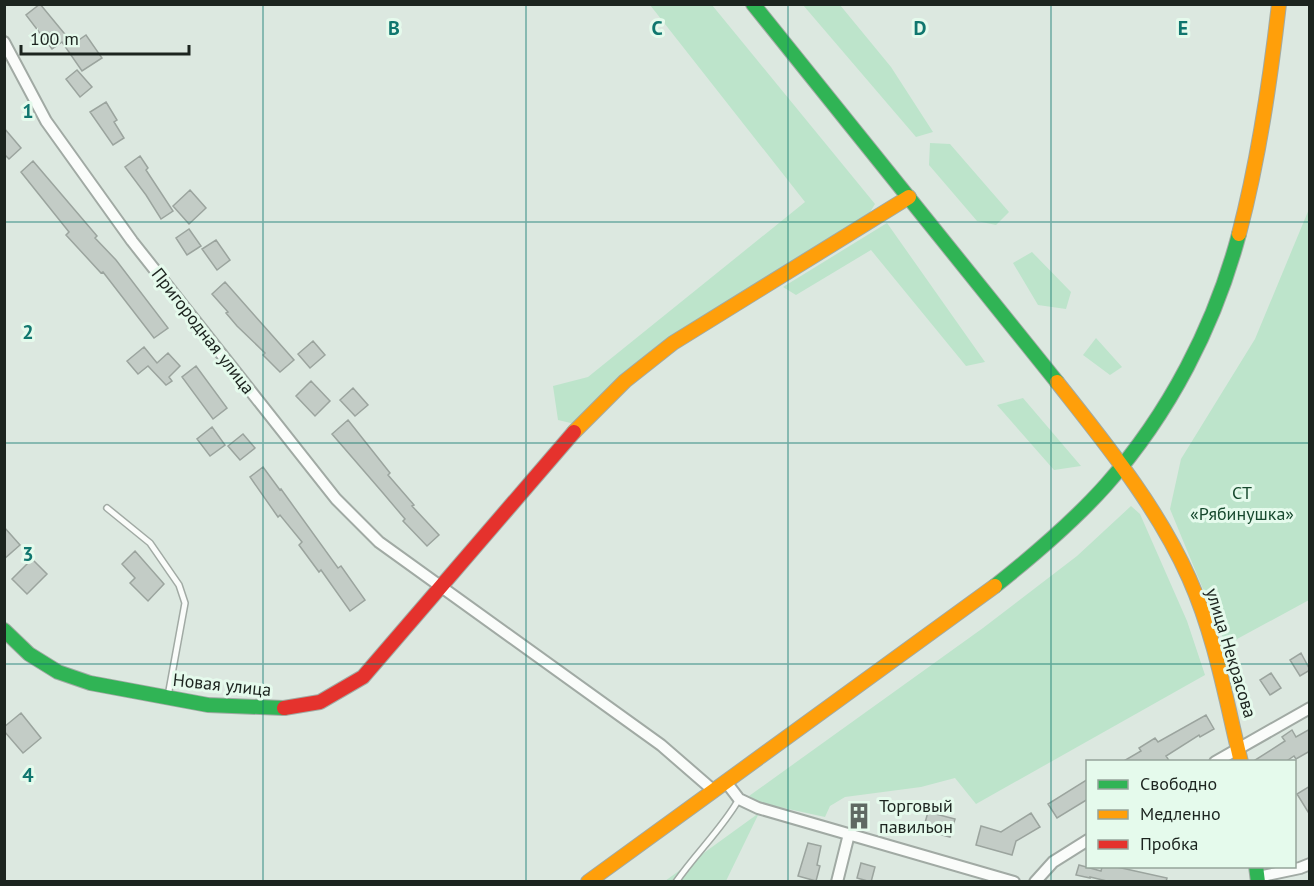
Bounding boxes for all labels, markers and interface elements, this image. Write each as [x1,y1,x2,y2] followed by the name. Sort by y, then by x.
[388,15,400,41] text: B
[651,15,663,41] text: C
[914,15,927,41] text: D
[1178,15,1188,41] text: E
[21,18,189,56] scale bar
[30,27,79,50] text: 100 m
[22,98,34,124] text: 1
[147,263,260,399] street label: Пригородная улица
[22,319,34,345] text: 2
[1190,481,1294,525] park label: СТ «Рябинушка»
[22,541,34,567] text: 3
[1201,585,1262,720] street label: улица Некрасова
[172,668,272,701] street label: Новая улица
[1086,760,1296,868] legend
[22,762,34,788] text: 4
[1140,772,1217,795] text: Свободно
[879,794,953,838] place label: Торговый павильон
[844,801,874,831] building icon: Торговый павильон
[1140,802,1221,825] text: Медленно
[1140,832,1198,855] text: Пробка

